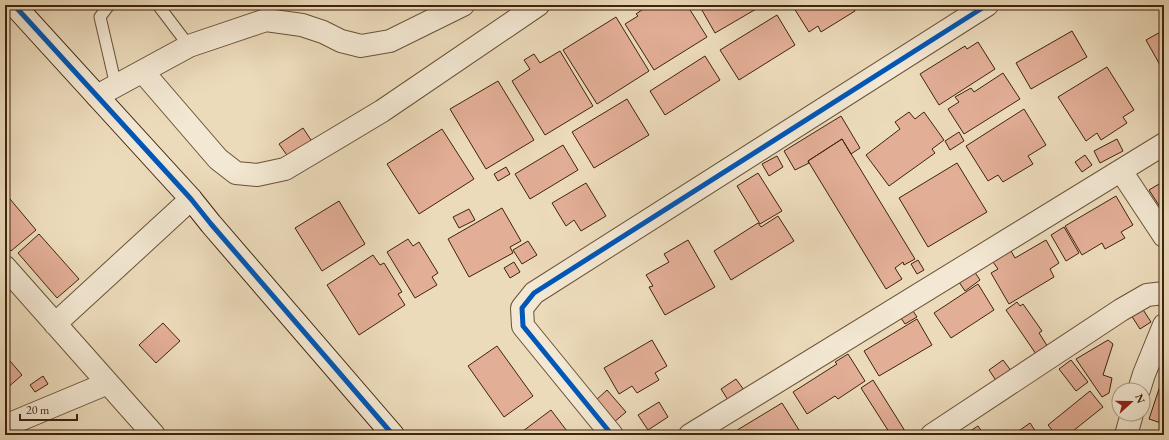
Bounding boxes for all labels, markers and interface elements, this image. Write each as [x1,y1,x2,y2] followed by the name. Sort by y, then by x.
[1111,382,1151,422] north arrow
[1132,392,1149,405] text: N
[20,396,77,422] scale bar
[26,402,50,418] text: 20 m

